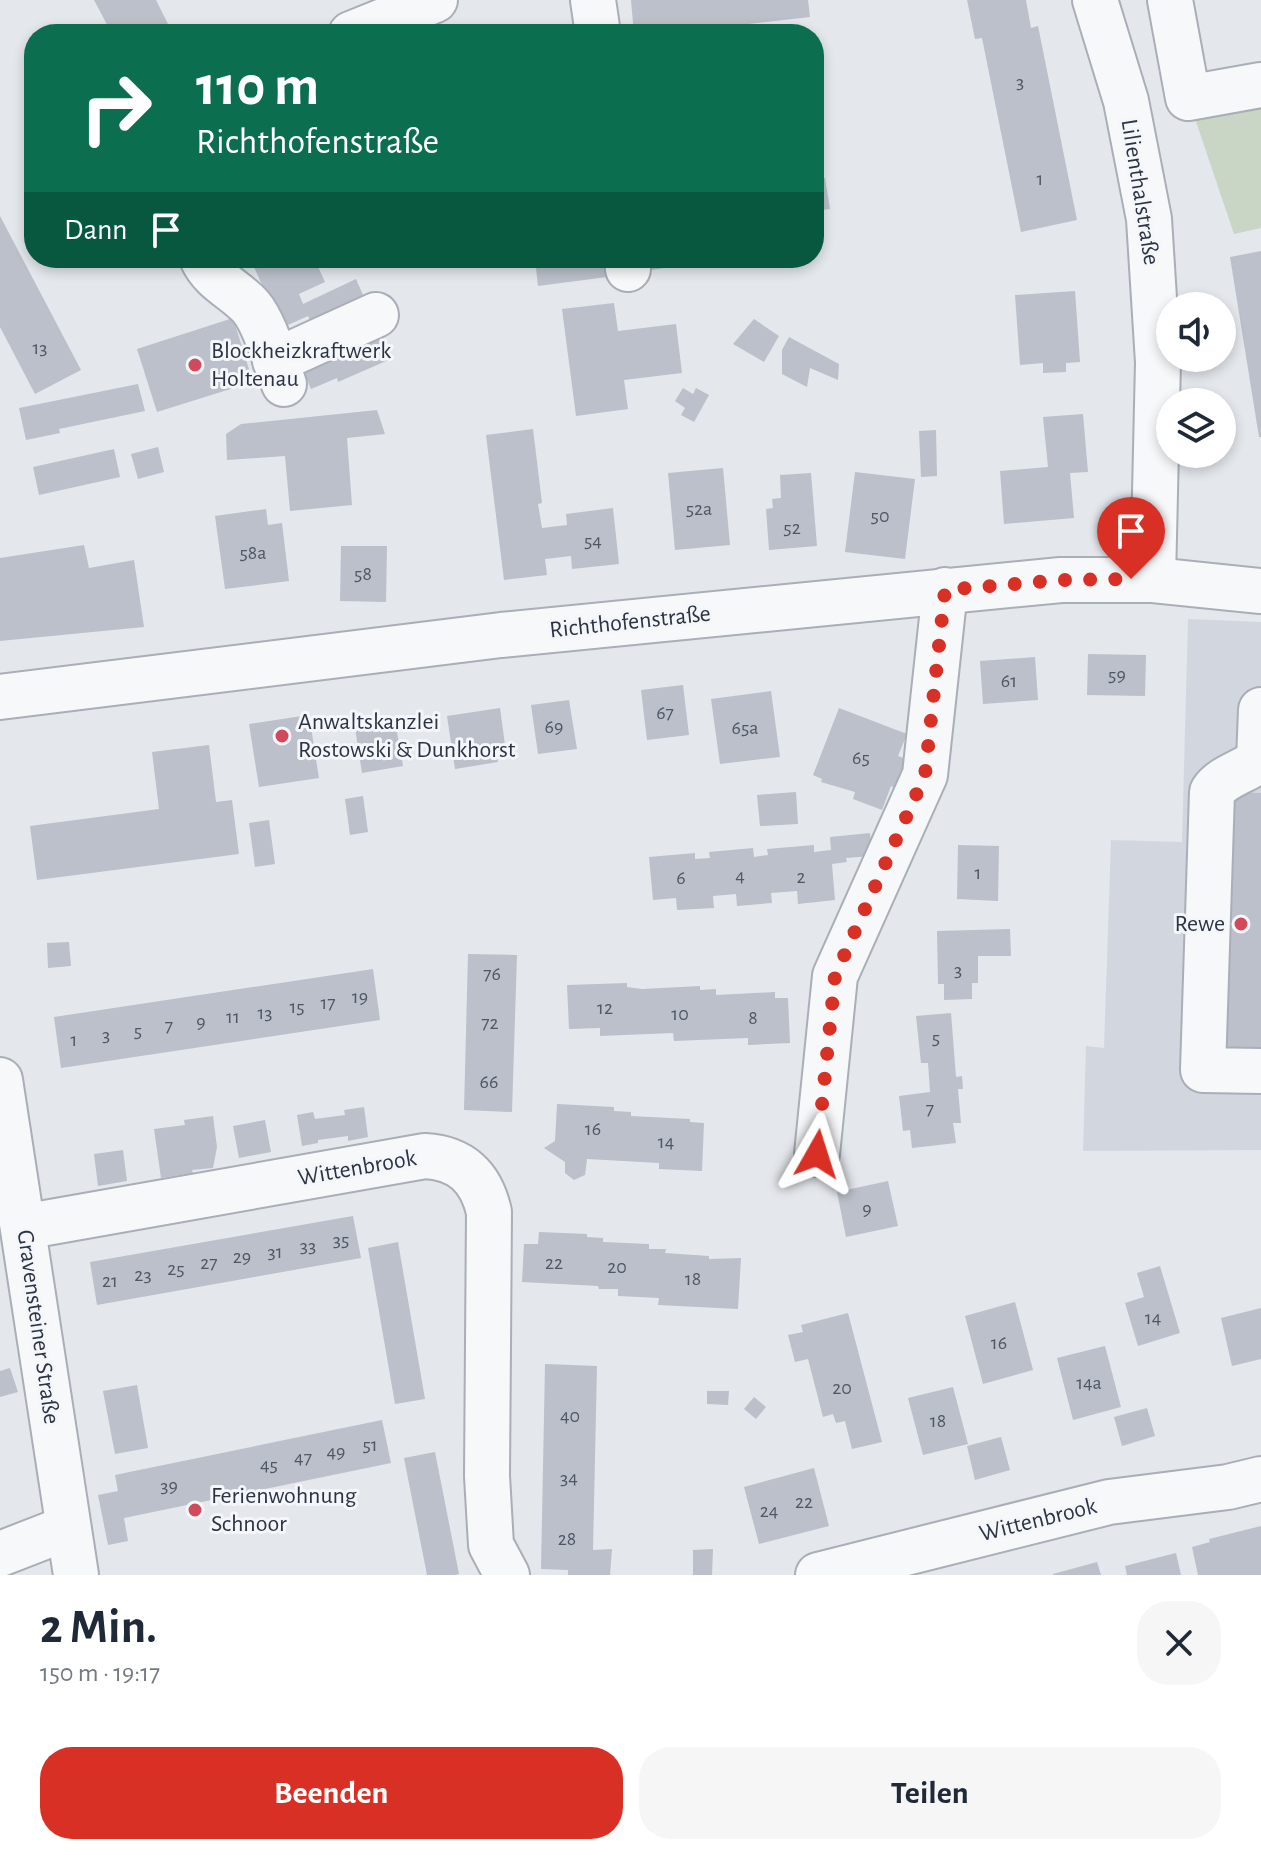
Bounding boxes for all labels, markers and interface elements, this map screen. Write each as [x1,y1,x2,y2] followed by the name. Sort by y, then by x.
[64,56,168,160] icon: right
[196,59,319,115] text: 110 m
[1016,72,1024,92] house number: 3
[1117,117,1163,267] street label: Lilienthalstraße
[196,124,439,160] text: Richthofenstraße
[1037,169,1043,189] house number: 1
[144,208,188,252] icon: arrive
[64,215,128,245] text: Dann
[1156,292,1236,468] map controls
[1156,292,1236,372] button: sound
[32,338,48,358] house number: 13
[211,339,391,391] place label: Blockheizkraftwerk Holtenau
[186,356,204,374] marker: Blockheizkraftwerk Holtenau
[1156,388,1236,468] button: layers
[1097,497,1165,579] pin
[686,499,712,519] house number: 52a
[871,506,889,526] house number: 50
[1109,509,1153,553] icon: arrive
[783,518,801,538] house number: 52
[584,531,602,551] house number: 54
[239,543,267,563] house number: 58a
[354,564,372,584] house number: 58
[548,602,712,642] street label: Richthofenstraße
[1108,665,1126,685] house number: 59
[1001,671,1017,691] house number: 61
[656,703,674,723] house number: 67
[298,710,516,762] place label: Anwaltskanzlei Rostowski & Dunkhorst
[545,717,563,737] house number: 69
[732,718,759,738] house number: 65a
[273,727,291,745] marker: Anwaltskanzlei Rostowski & Dunkhorst
[852,748,870,768] house number: 65
[975,863,981,883] house number: 1
[735,866,745,886] house number: 4
[796,867,806,887] house number: 2
[676,868,686,888] house number: 6
[1175,912,1225,936] place label: Rewe
[1232,915,1250,933] marker: Rewe
[954,960,962,980] house number: 3
[483,964,501,984] house number: 76
[352,987,368,1007] house number: 19
[320,993,336,1013] house number: 17
[289,997,305,1017] house number: 15
[597,998,613,1018] house number: 12
[257,1003,273,1023] house number: 13
[671,1004,689,1024] house number: 10
[226,1007,240,1027] house number: 11
[748,1008,758,1028] house number: 8
[196,1012,206,1032] house number: 9
[481,1013,499,1033] house number: 72
[165,1016,173,1036] house number: 7
[134,1021,142,1041] house number: 5
[102,1025,110,1045] house number: 3
[932,1028,940,1048] house number: 5
[71,1030,77,1050] house number: 1
[480,1072,498,1092] house number: 66
[926,1099,934,1119] house number: 7
[775,1112,859,1196] position arrow
[585,1119,601,1139] house number: 16
[658,1132,674,1152] house number: 14
[296,1146,418,1190] street label: Wittenbrook
[862,1199,872,1219] house number: 9
[13,1228,63,1426] street label: Gravensteiner Straße
[333,1230,349,1250] house number: 35
[300,1236,316,1256] house number: 33
[267,1242,283,1262] house number: 31
[233,1247,251,1267] house number: 29
[200,1253,218,1273] house number: 27
[545,1253,563,1273] house number: 22
[607,1257,627,1277] house number: 20
[167,1259,185,1279] house number: 25
[134,1265,152,1285] house number: 23
[685,1269,701,1289] house number: 18
[102,1271,118,1291] house number: 21
[1145,1308,1161,1328] house number: 14
[991,1333,1007,1353] house number: 16
[1076,1373,1102,1393] house number: 14a
[832,1378,852,1398] house number: 20
[560,1406,580,1426] house number: 40
[930,1411,946,1431] house number: 18
[362,1435,378,1455] house number: 51
[326,1442,346,1462] house number: 49
[294,1448,312,1468] house number: 47
[260,1455,278,1475] house number: 45
[560,1468,578,1488] house number: 34
[160,1476,178,1496] house number: 39
[211,1484,357,1536] place label: Ferienwohnung Schnoor
[795,1492,813,1512] house number: 22
[977,1494,1099,1546] street label: Wittenbrook
[186,1501,204,1519] marker: Ferienwohnung Schnoor
[760,1501,778,1521] house number: 24
[558,1529,576,1549] house number: 28
[1137,1601,1221,1685] button: close
[40,1604,157,1652] text: 2 Min.
[40,1660,160,1686] text: 150 m · 19:17
[40,1747,623,1839] button: Beenden
[639,1747,1221,1839] button: Teilen

